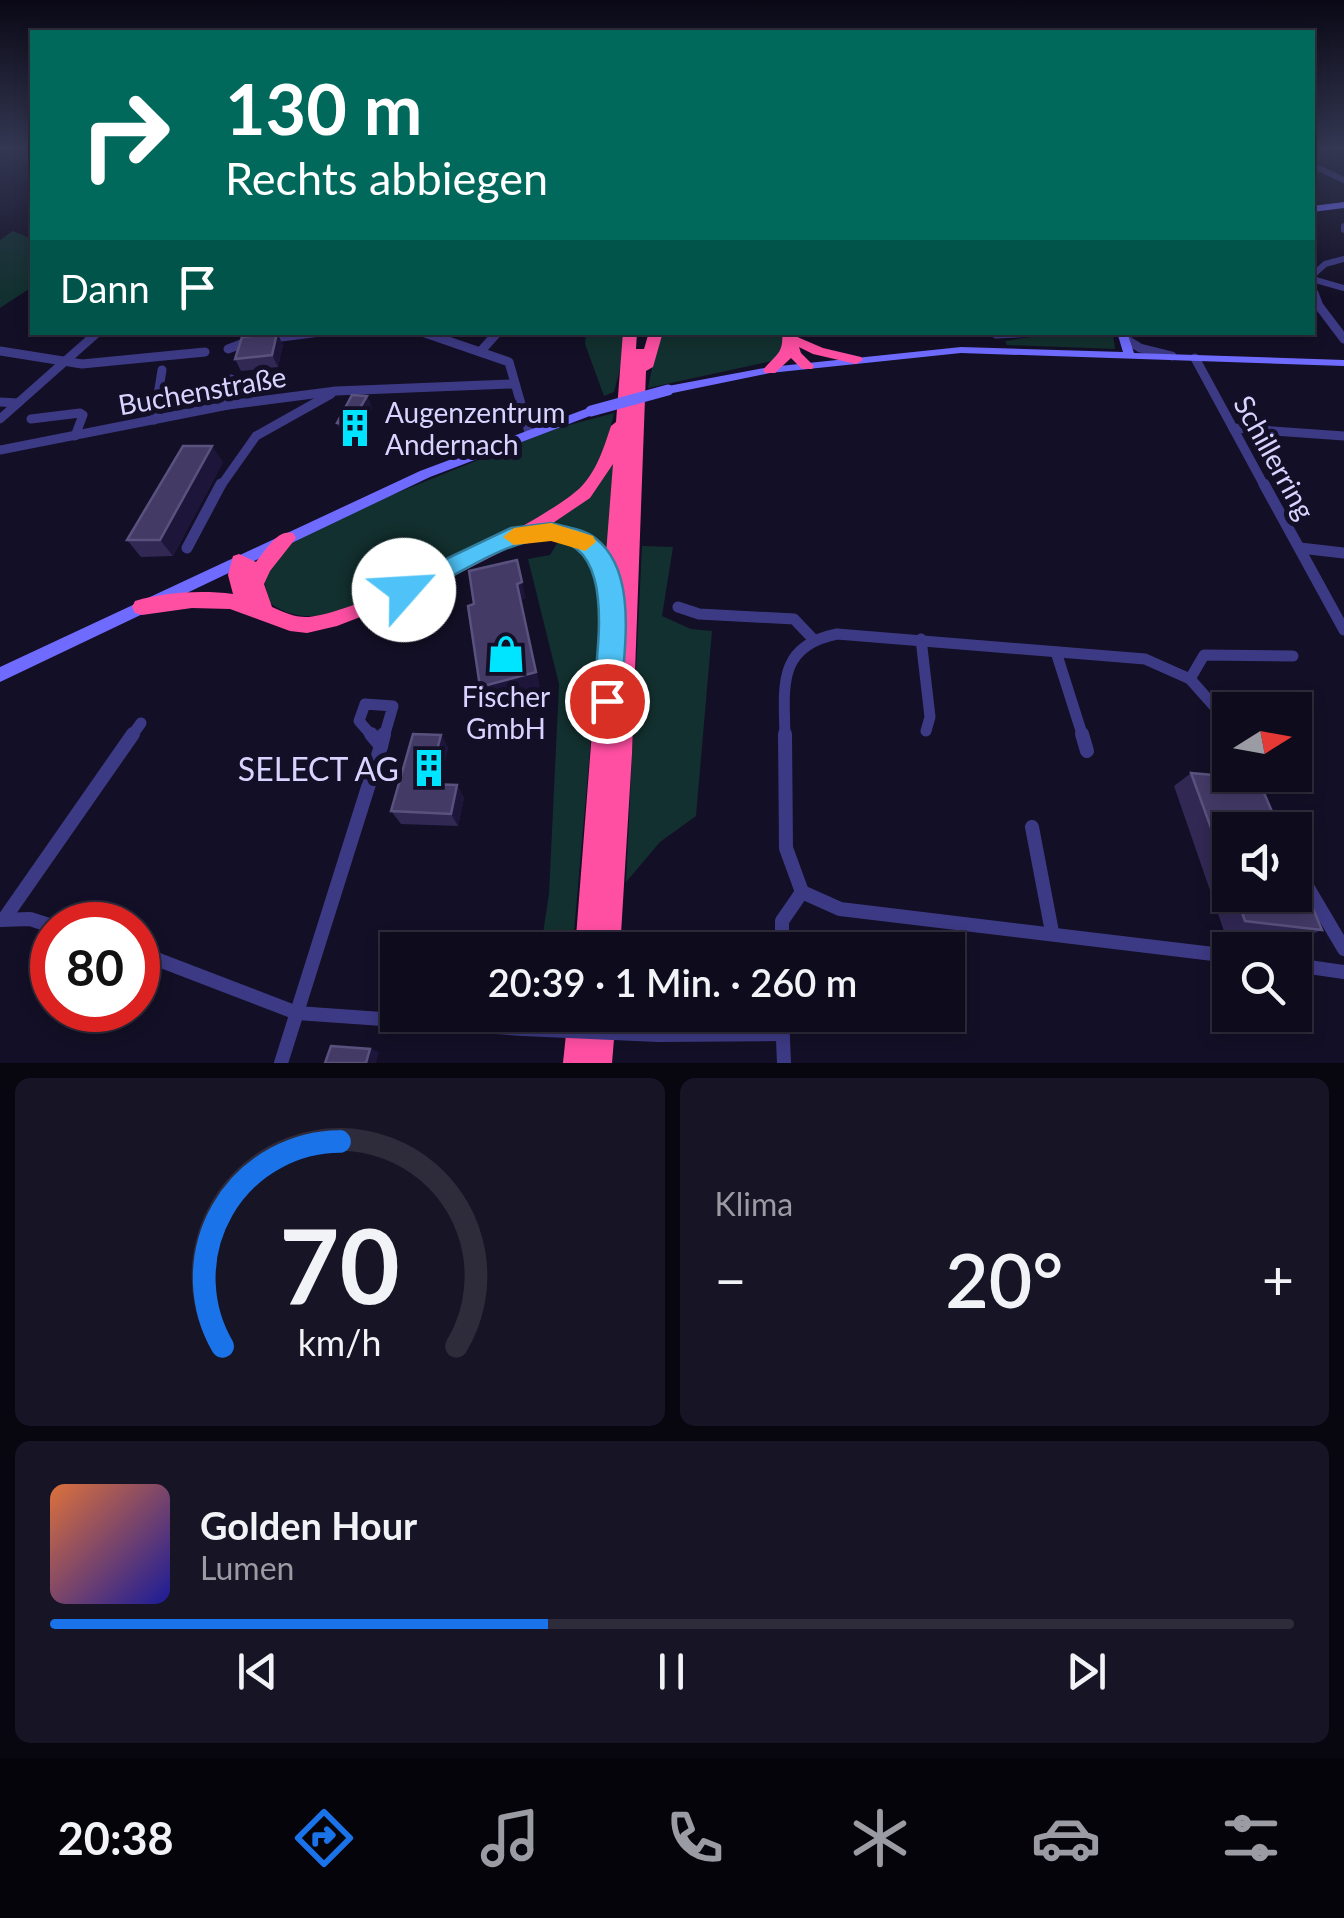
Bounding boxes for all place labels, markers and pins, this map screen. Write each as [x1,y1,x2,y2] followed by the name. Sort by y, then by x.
[385,395,565,461] place label: Augenzentrum Andernach
[334,407,376,449] building icon: Augenzentrum Andernach
[485,633,527,675] shop icon: Fischer GmbH
[565,659,650,744] pin
[462,679,550,745] place label: Fischer GmbH
[408,747,450,789] building icon: SELECT AG
[238,749,399,788] place label: SELECT AG

